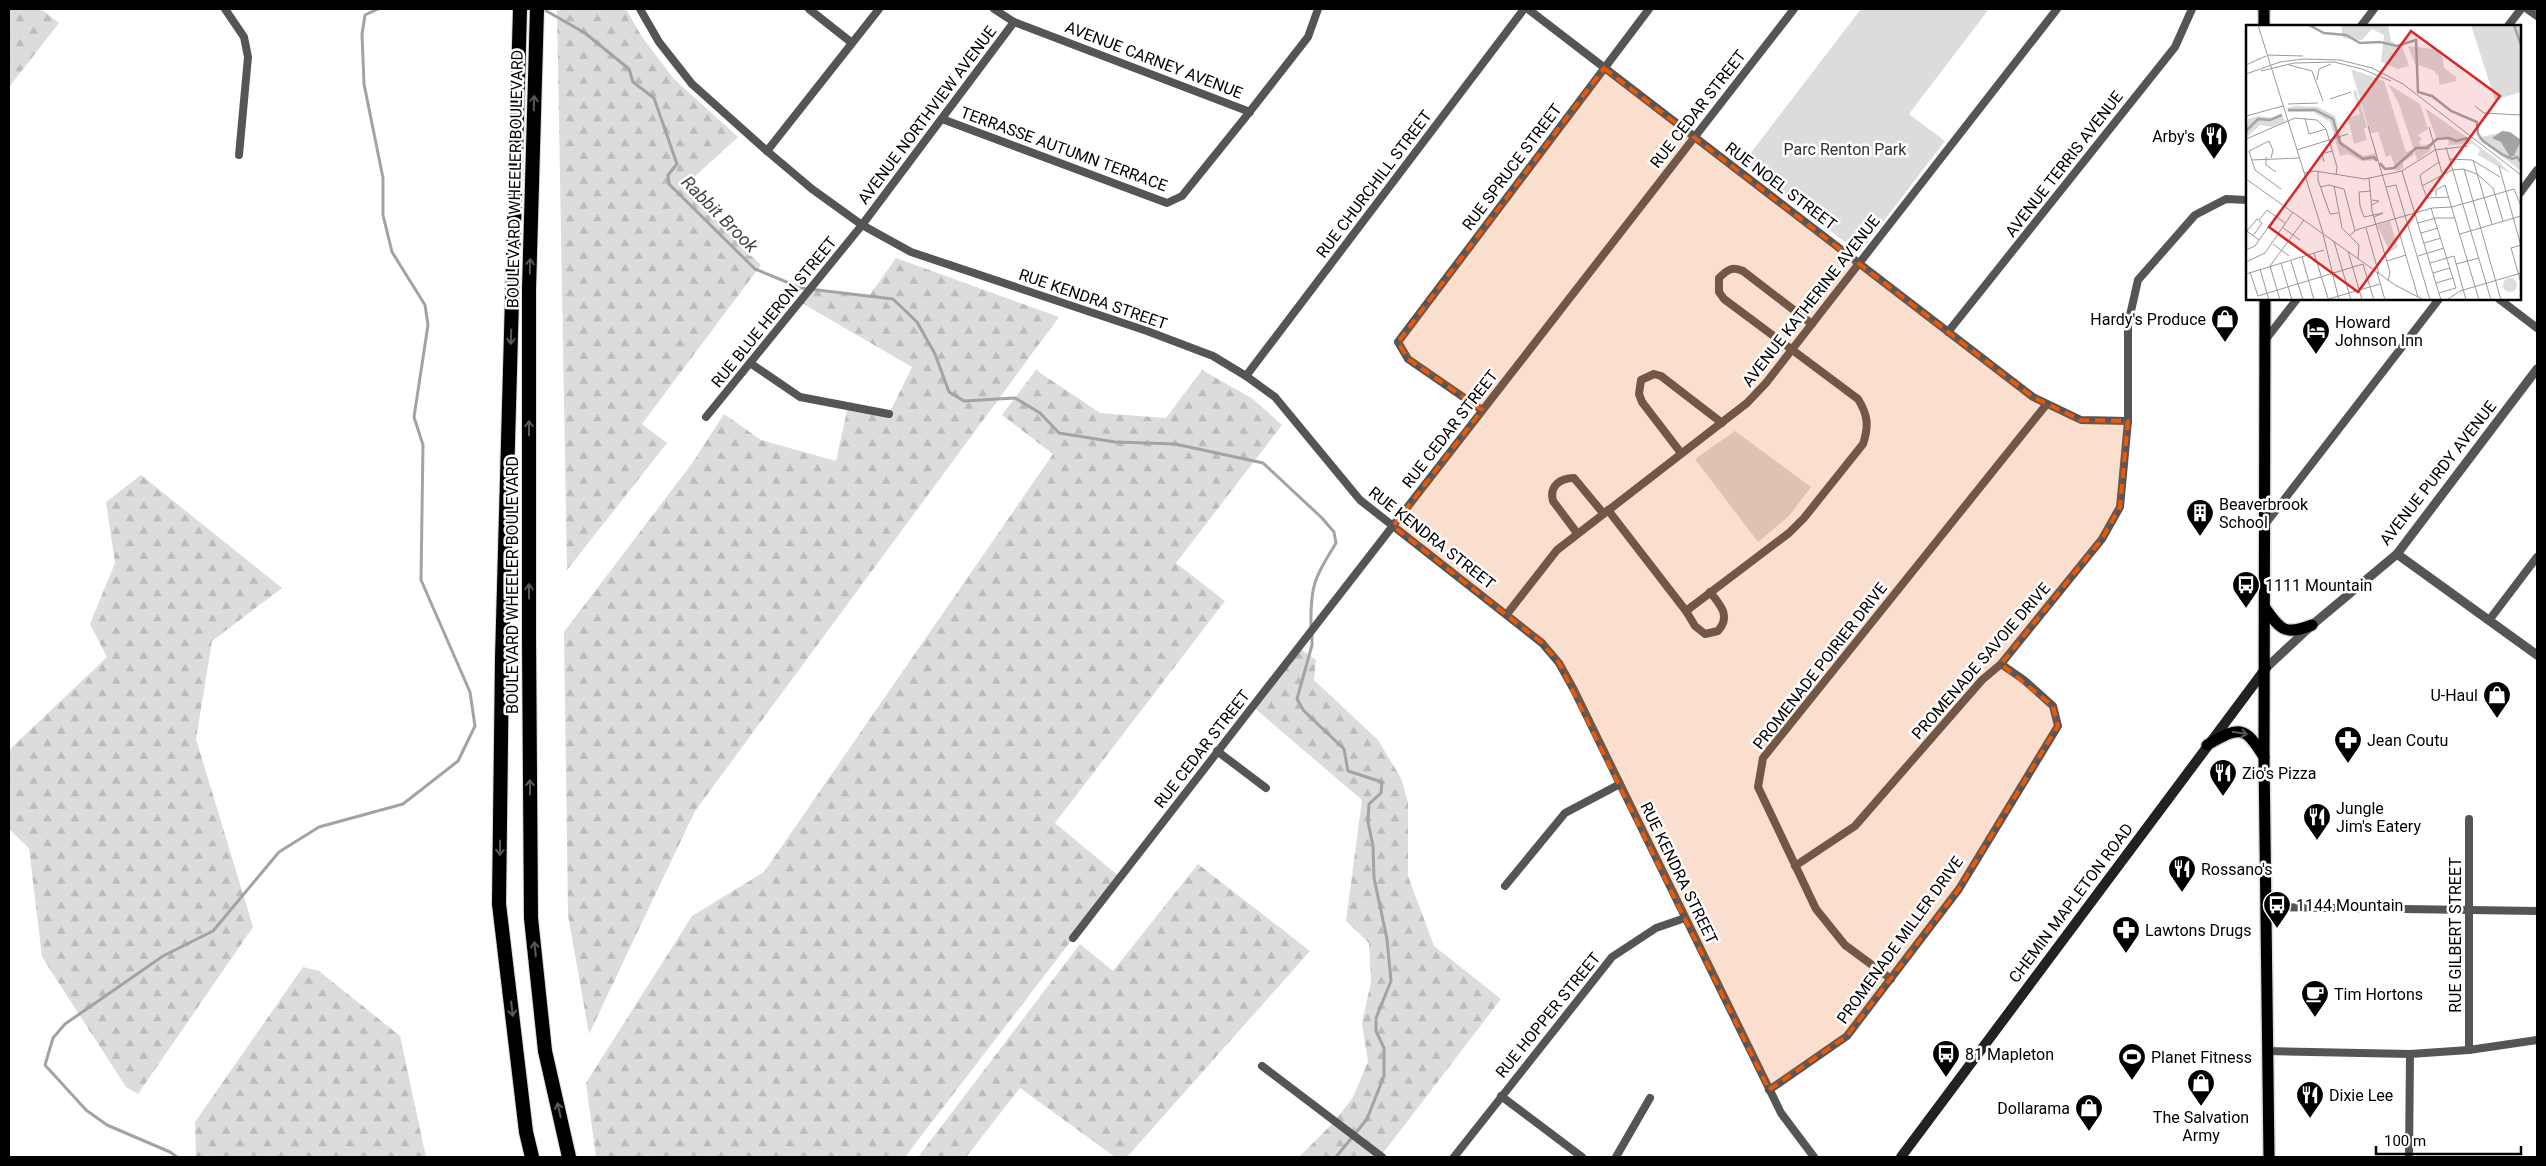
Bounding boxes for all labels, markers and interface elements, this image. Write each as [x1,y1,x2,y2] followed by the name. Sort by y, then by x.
[1063,17,1245,103] street label: AVENUE CARNEY AVENUE
[854,22,1000,208] street label: AVENUE NORTHVIEW AVENUE
[2246,25,2521,300] inset map
[1646,46,1750,172] street label: RUE CEDAR STREET
[503,50,527,308] street label: BOULEVARD WHEELER BOULEVARD
[2001,87,2127,241] street label: AVENUE TERRIS AVENUE
[530,96,539,112] one-way arrow
[1458,100,1566,234] street label: RUE SPRUCE STREET
[958,103,1170,195] street label: TERRASSE AUTUMN TERRACE
[1312,106,1436,261] street label: RUE CHURCHILL STREET
[2199,121,2229,160] restaurant icon: Arby's
[2152,127,2195,146] place label: Arby's
[1722,138,1841,234] street label: RUE NOEL STREET
[1784,140,1907,159] park label: Parc Renton Park
[677,171,763,257] water label: Rabbit Brook
[1738,212,1884,390] street label: AVENUE KATHERINE AVENUE
[707,232,841,391] street label: RUE BLUE HERON STREET
[525,258,535,274] one-way arrow
[1016,265,1170,333] street label: RUE KENDRA STREET
[2210,304,2240,343] shop icon: Hardy's Produce
[2090,310,2206,329] place label: Hardy's Produce
[2335,313,2423,350] place label: Howard Johnson Inn
[2301,316,2331,355] hotel icon: Howard Johnson Inn
[506,329,515,345] one-way arrow
[1398,366,1502,492] street label: RUE CEDAR STREET
[2376,397,2500,549] street label: AVENUE PURDY AVENUE
[524,420,534,436] one-way arrow
[503,456,522,714] street label: BOULEVARD WHEELER BOULEVARD
[1365,483,1499,594] street label: RUE KENDRA STREET
[2219,495,2309,532] place label: Beaverbrook School
[2185,498,2215,537] building icon: Beaverbrook School
[2231,570,2261,609] bus stop icon: 1111 Mountain
[2265,576,2372,595] place label: 1111 Mountain
[1749,579,1891,753] street label: PROMENADE POIRIER DRIVE
[1908,579,2054,743] street label: PROMENADE SAVOIE DRIVE
[524,583,534,599] one-way arrow
[2482,680,2512,719] shop icon: U-Haul
[1150,686,1254,812] street label: RUE CEDAR STREET
[2430,686,2478,705] place label: U-Haul
[2333,725,2363,764] pharmacy icon: Jean Coutu
[2231,729,2247,739] one-way arrow
[2367,731,2448,750] place label: Jean Coutu
[2208,758,2238,797] restaurant icon: Zio's Pizza
[2242,764,2317,783] place label: Zio's Pizza
[525,779,535,796] one-way arrow
[1636,799,1722,947] street label: RUE KENDRA STREET
[2336,799,2421,836] place label: Jungle Jim's Eatery
[2302,802,2332,841] restaurant icon: Jungle Jim's Eatery
[2005,820,2137,986] street label: CHEMIN MAPLETON ROAD
[495,839,504,855] one-way arrow
[1833,853,1967,1027] street label: PROMENADE MILLER DRIVE
[2167,854,2197,893] restaurant icon: Rossano's
[2446,857,2465,1013] street label: RUE GILBERT STREET
[2201,860,2273,879] place label: Rossano's
[2262,890,2292,929] bus stop icon: 1144 Mountain
[2296,896,2403,915] place label: 1144 Mountain
[2111,915,2141,954] pharmacy icon: Lawtons Drugs
[2145,921,2252,940] place label: Lawtons Drugs
[530,942,539,958] one-way arrow
[1492,948,1605,1081] street label: RUE HOPPER STREET
[2300,979,2330,1018] cafe icon: Tim Hortons
[2334,985,2423,1004] place label: Tim Hortons
[507,1001,517,1017] one-way arrow
[1931,1039,1961,1078] bus stop icon: 81 Mapleton
[2117,1042,2147,1081] sports icon: Planet Fitness
[1965,1045,2054,1064] place label: 81 Mapleton
[2151,1048,2252,1067] place label: Planet Fitness
[2186,1068,2216,1107] shop icon: The Salvation Army
[2295,1080,2325,1119] restaurant icon: Dixie Lee
[2329,1086,2393,1105] place label: Dixie Lee
[2074,1093,2104,1132] shop icon: Dollarama
[1997,1099,2070,1118] place label: Dollarama
[553,1102,563,1118] one-way arrow
[2153,1108,2249,1145] place label: The Salvation Army
[2376,1124,2521,1156] scale bar
[2384,1132,2426,1150] text: 100 m

